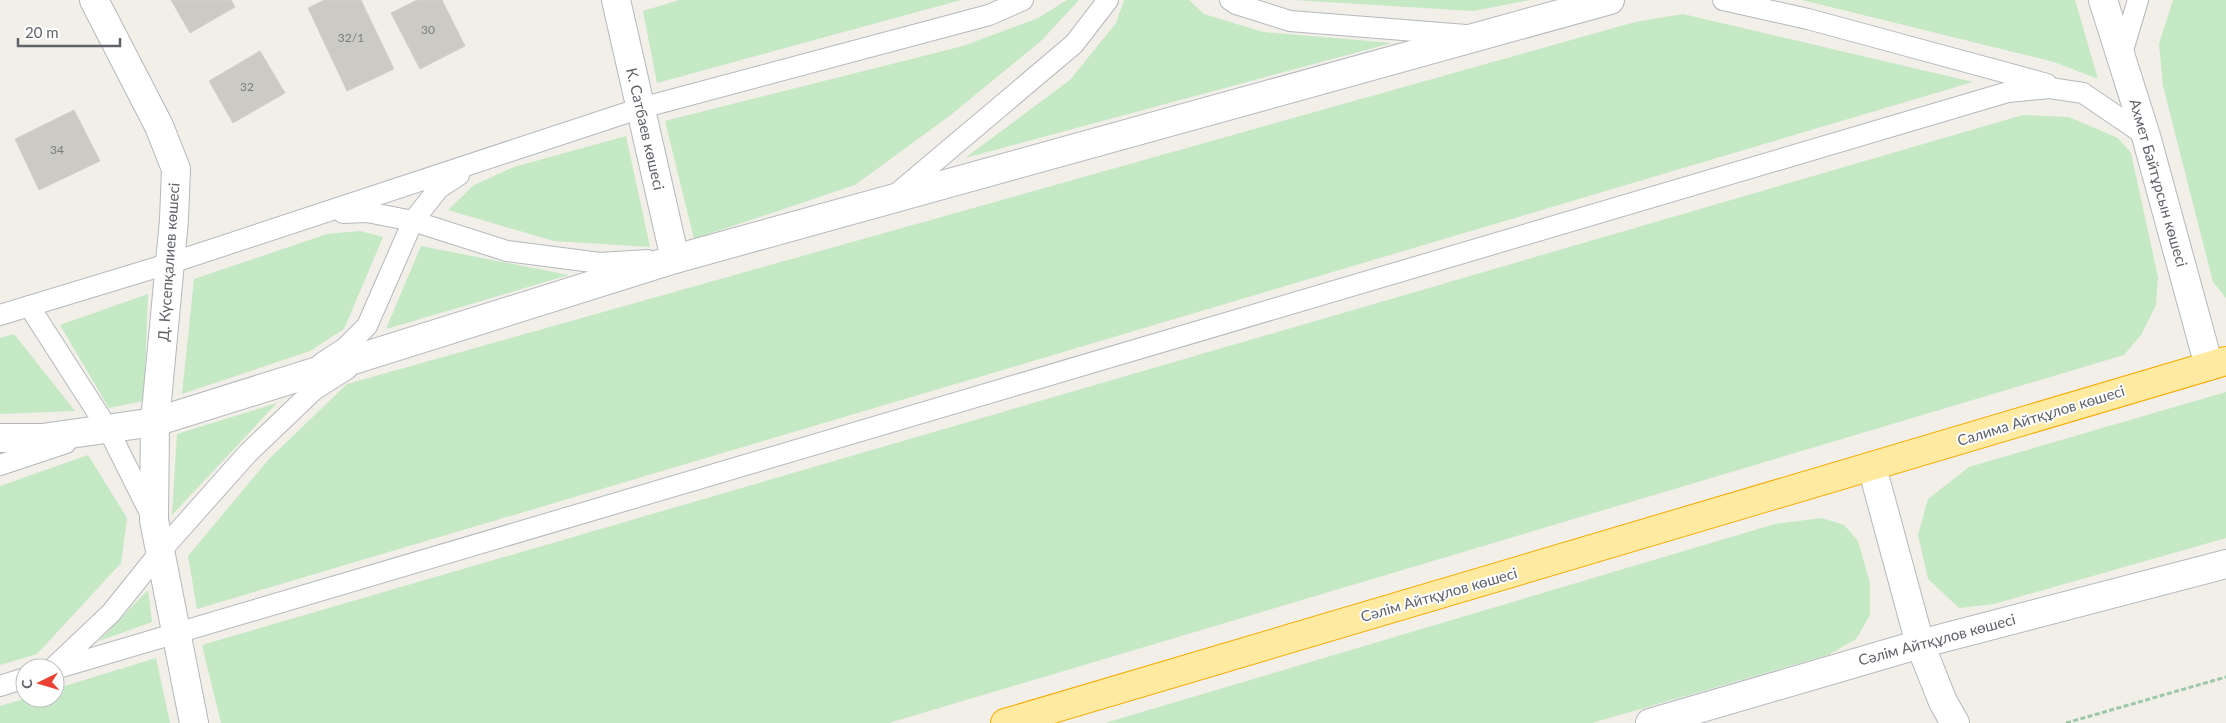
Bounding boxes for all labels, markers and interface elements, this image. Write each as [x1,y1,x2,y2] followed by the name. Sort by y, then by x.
[18,15,120,47] scale bar
[421,22,435,37] house number: 30
[25,23,59,41] text: 20 m
[338,30,364,45] house number: 32/1
[623,66,669,192] street label: К. Сатбаев көшесі
[240,79,254,94] house number: 32
[2126,97,2192,269] street label: Ахмет Байтұрсын көшесі
[50,142,64,157] house number: 34
[153,182,183,342] street label: Д. Күсепқалиев көшесі
[1955,381,2127,449] street label: Салима Айтқұлов көшесі
[1358,563,1519,625] street label: Сәлім Айтқұлов көшесі
[1856,609,2017,669] street label: Сәлім Айтқұлов көшесі
[15,658,65,708] north arrow
[18,678,35,690] text: С

